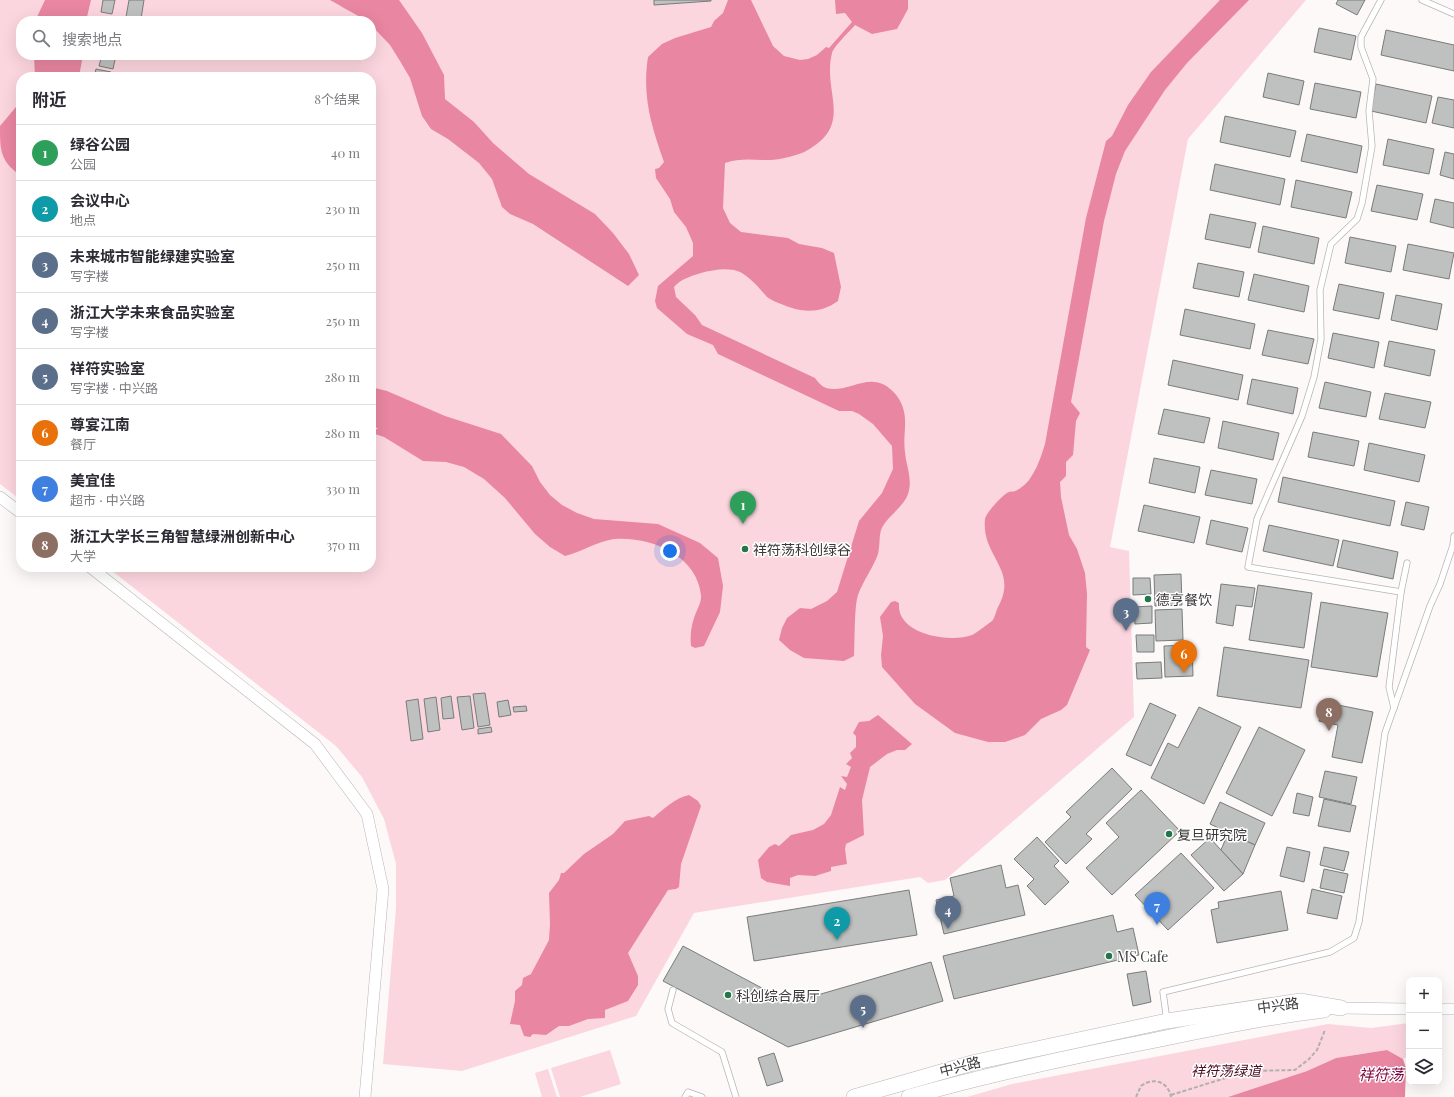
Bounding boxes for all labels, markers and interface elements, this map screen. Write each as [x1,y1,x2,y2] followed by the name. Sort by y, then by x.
[16,16,376,60] search box
[30,27,52,49] icon: search
[62,29,122,49] text: 搜索地点
[32,88,66,110] text: 附近
[314,90,360,107] text: 8个结果
[70,134,130,154] text: 绿谷公园
[43,144,47,161] text: 1
[331,144,360,161] text: 40 m
[70,155,96,172] text: 公园
[70,190,130,210] text: 会议中心
[42,200,48,217] text: 2
[325,200,360,217] text: 230 m
[70,211,96,228] text: 地点
[70,246,235,266] text: 未来城市智能绿建实验室
[42,256,48,273] text: 3
[326,256,360,273] text: 250 m
[70,267,109,284] text: 写字楼
[70,302,235,322] text: 浙江大学未来食品实验室
[42,312,48,329] text: 4
[326,312,360,329] text: 250 m
[70,323,109,340] text: 写字楼
[70,358,145,378] text: 祥符实验室
[42,368,48,385] text: 5
[324,368,360,385] text: 280 m
[70,379,158,396] text: 写字楼 · 中兴路
[70,414,130,434] text: 尊宴江南
[41,424,49,441] text: 6
[324,424,360,441] text: 280 m
[70,435,96,452] text: 餐厅
[70,470,115,490] text: 美宜佳
[42,480,48,497] text: 7
[326,480,360,497] text: 330 m
[70,491,145,508] text: 超市 · 中兴路
[730,491,756,524] pin: 1
[70,526,295,546] text: 浙江大学长三角智慧绿洲创新中心
[41,536,49,553] text: 8
[326,536,360,553] text: 370 m
[753,540,851,559] place label: 祥符荡科创绿谷
[660,541,680,561] your location
[740,544,750,554] marker: 祥符荡科创绿谷
[70,547,96,564] text: 大学
[1156,590,1212,609] place label: 德亨餐饮
[1143,594,1153,604] marker: 德亨餐饮
[1113,598,1139,631] pin: 3
[1171,640,1197,673] pin: 6
[1316,698,1342,731] pin: 8
[1177,825,1247,844] place label: 复旦研究院
[1164,829,1174,839] marker: 复旦研究院
[1144,892,1170,925] pin: 7
[935,896,961,929] pin: 4
[824,907,850,940] pin: 2
[1117,947,1168,966] place label: MS Cafe
[1104,951,1114,961] marker: MS Cafe
[1406,977,1442,1085] map controls
[1406,977,1442,1013] button: +
[736,986,820,1005] place label: 科创综合展厅
[723,990,733,1000] marker: 科创综合展厅
[1256,993,1300,1017] street label: 中兴路
[850,995,876,1028] pin: 5
[1406,1013,1442,1049] button: −
[1406,1049,1442,1085] button: layers
[937,1052,983,1080] street label: 中兴路
[1191,1061,1263,1080] park label: 祥符荡绿道
[1358,1064,1406,1084] water label: 祥符荡

